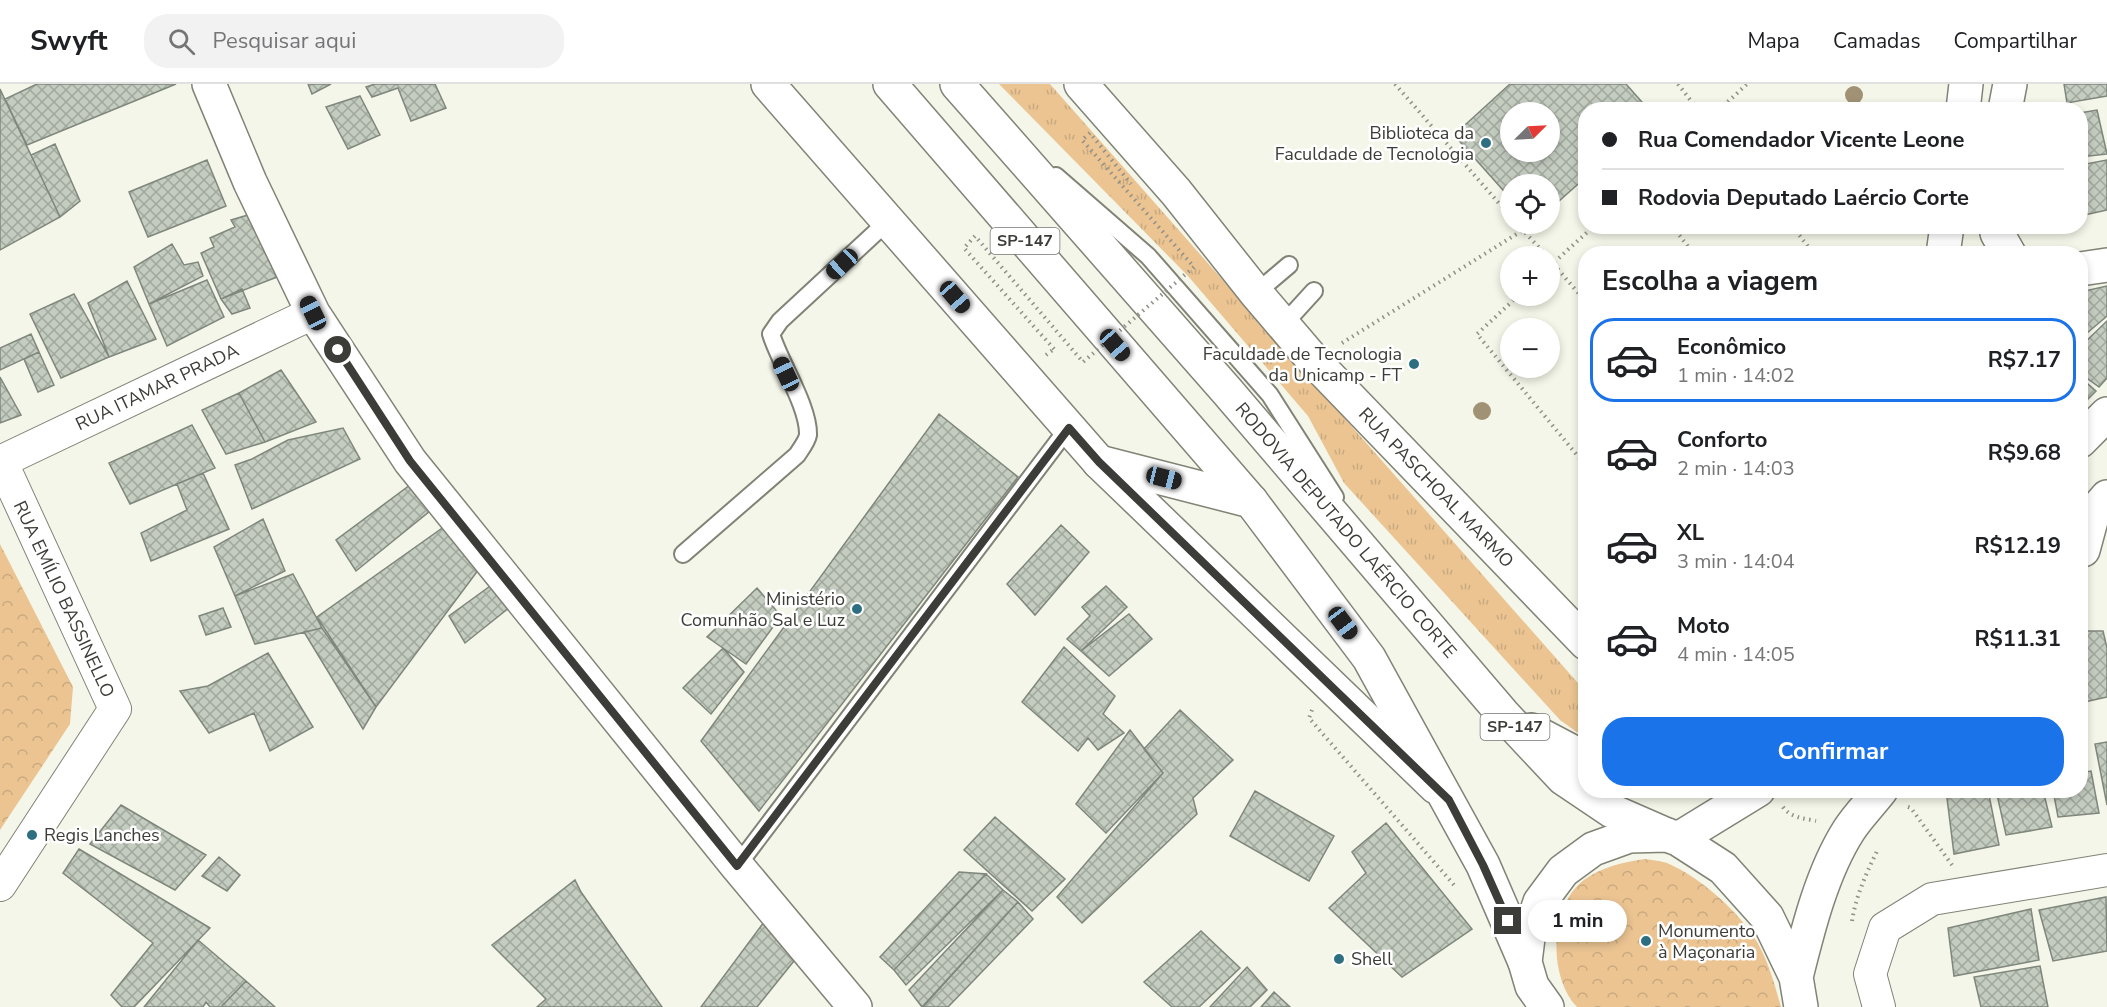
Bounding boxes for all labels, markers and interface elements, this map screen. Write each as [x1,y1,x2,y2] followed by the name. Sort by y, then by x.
[144,14,564,68] search box
[30,22,108,60] text: Swyft
[165,25,198,58] icon: search
[213,26,356,56] text: Pesquisar aqui
[1748,27,1800,55] text: Mapa
[1833,27,1920,55] text: Camadas
[1953,27,2077,55] text: Compartilhar
[1500,102,1560,162] north arrow
[1500,102,1560,378] map controls
[1275,121,1474,166] place label: Biblioteca da Faculdade de Tecnologia
[1638,125,1965,155] text: Rua Comendador Vicente Leone
[1479,136,1493,150] marker: Biblioteca da Faculdade de Tecnologia
[1500,174,1560,234] button: locate
[1638,183,1969,213] text: Rodovia Deputado Laércio Corte
[990,228,1060,254] road number: SP-147
[823,245,861,283] car
[1500,246,1560,306] button: +
[1602,263,1818,300] text: Escolha a viagem
[936,278,974,316] car
[297,293,329,333] car
[1500,318,1560,378] button: −
[1096,326,1134,364] car
[1677,332,1786,362] text: Econômico
[1605,333,1659,387] icon: car
[324,336,351,363] route start
[72,338,243,436] street label: RUA ITAMAR PRADA
[1203,342,1402,387] place label: Faculdade de Tecnologia da Unicamp - FT
[1988,345,2061,375] text: R$7.17
[770,354,802,394] car
[1407,357,1421,371] marker: Faculdade de Tecnologia da Unicamp - FT
[1677,362,1795,389] text: 1 min · 14:02
[1230,397,1462,663] street label: RODOVIA DEPUTADO LAÉRCIO CORTE
[1353,402,1519,573] street label: RUA PASCHOAL MARMO
[1677,425,1767,455] text: Conforto
[1605,426,1659,480] icon: car
[1988,438,2061,468] text: R$9.68
[1677,455,1795,482] text: 2 min · 14:03
[1144,465,1184,491] car
[8,497,120,701] street label: RUA EMÍLIO BASSINELLO
[1677,518,1704,548] text: XL
[1605,519,1659,573] icon: car
[1974,531,2061,561] text: R$12.19
[1677,548,1795,575] text: 3 min · 14:04
[681,587,845,632] place label: Ministério Comunhão Sal e Luz
[850,602,864,616] marker: Ministério Comunhão Sal e Luz
[1325,603,1361,643] car
[1677,611,1730,641] text: Moto
[1605,612,1659,666] icon: car
[1974,624,2061,654] text: R$11.31
[1677,641,1795,668] text: 4 min · 14:05
[1480,714,1550,740] road number: SP-147
[1602,717,2064,786] button: Confirmar
[44,823,160,847] place label: Regis Lanches
[25,828,39,842] marker: Regis Lanches
[1529,900,1628,942] callout: 1 min
[1494,907,1521,934] route end
[1552,907,1603,934] text: 1 min
[1658,919,1755,964] place label: Monumento à Maçonaria
[1639,934,1653,948] marker: Monumento à Maçonaria
[1351,947,1393,971] place label: Shell
[1332,952,1346,966] marker: Shell

